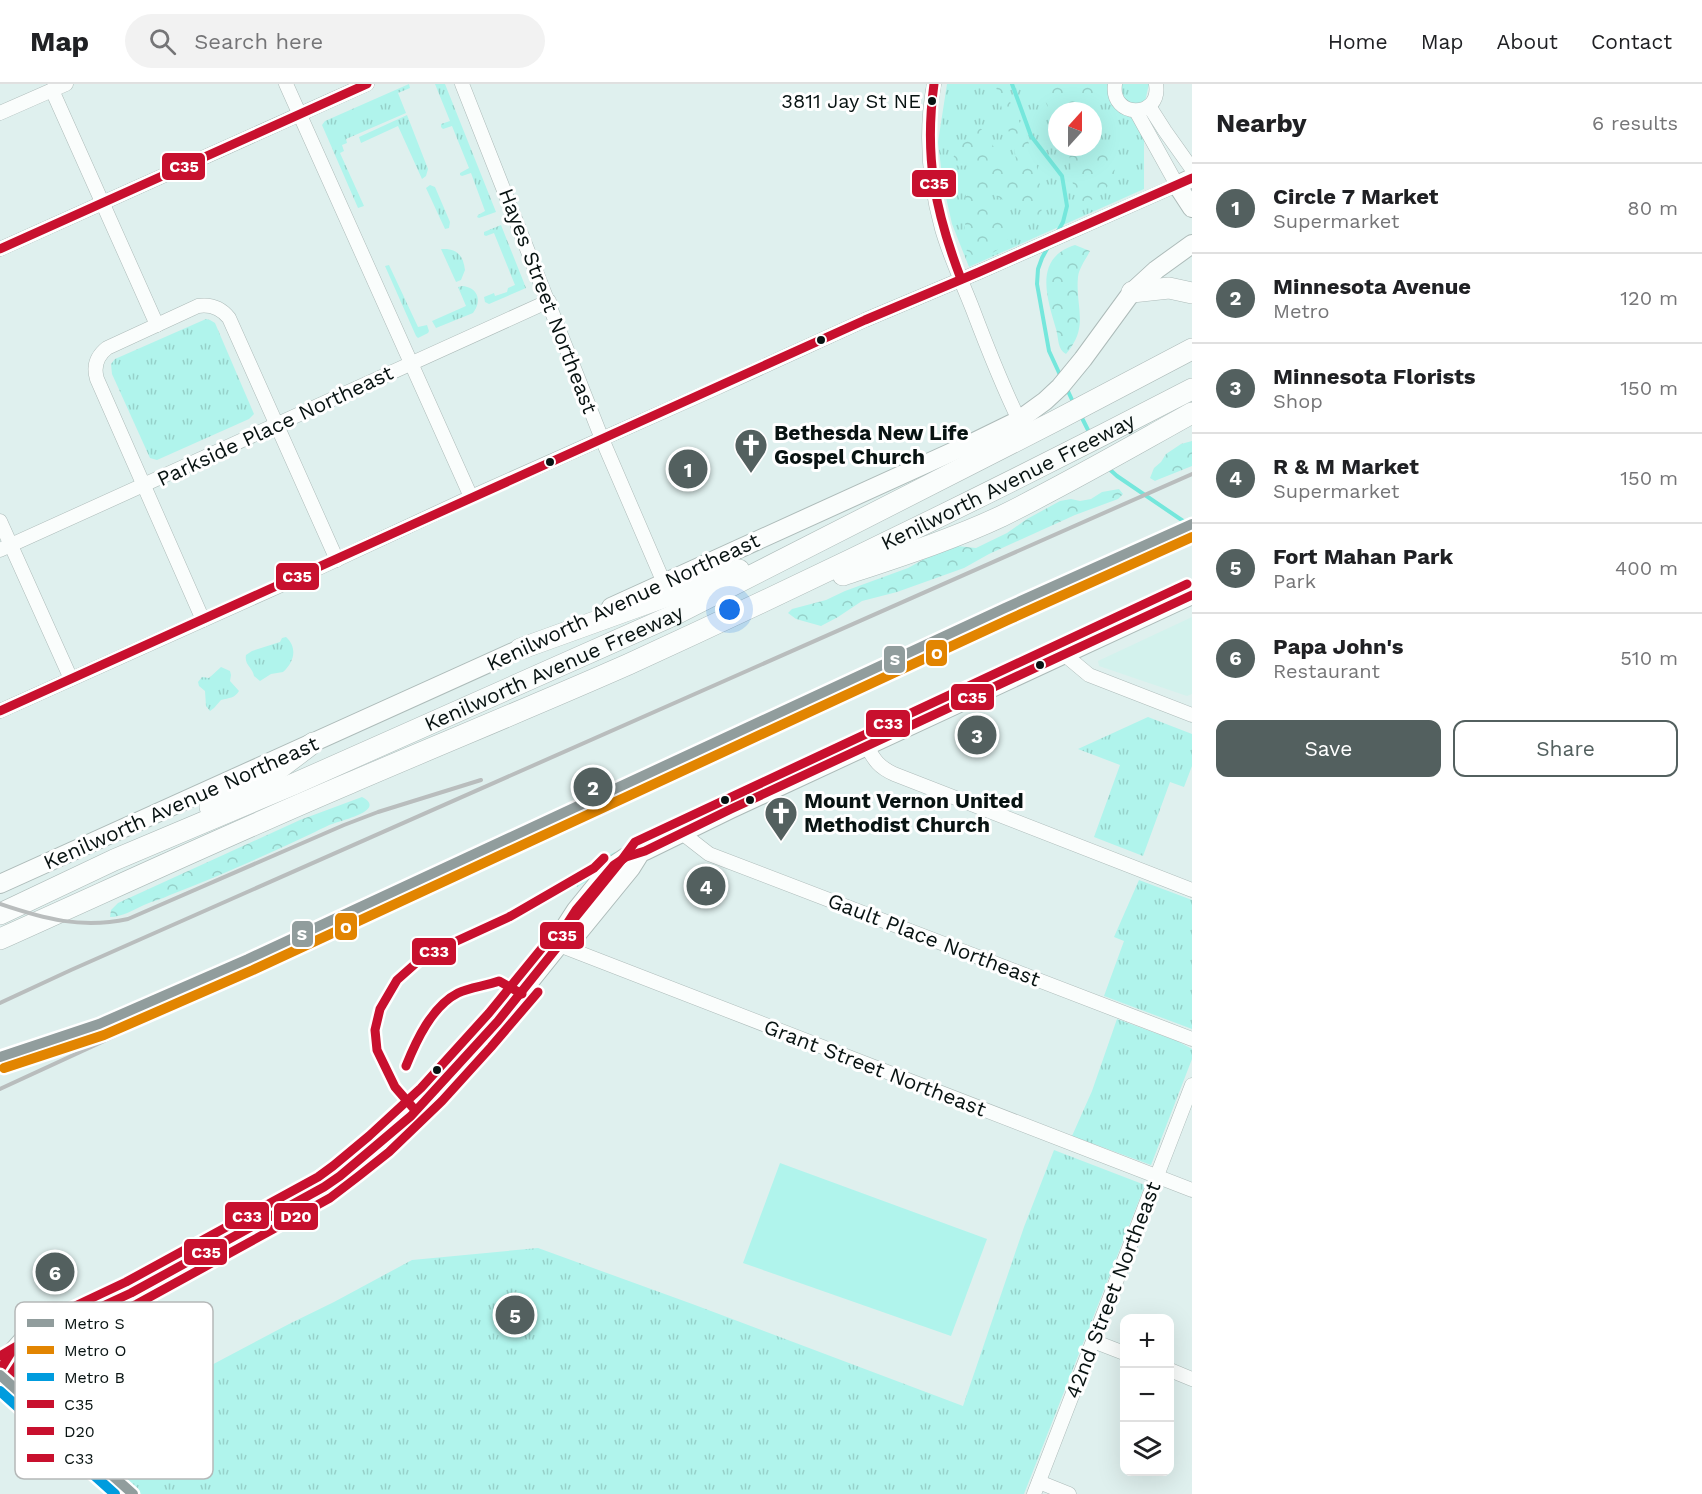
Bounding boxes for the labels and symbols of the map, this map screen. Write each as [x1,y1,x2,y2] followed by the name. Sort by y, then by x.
[781,89,921,113] place label: 3811 Jay St NE
[926,95,938,107] marker: 3811 Jay St NE
[1048,102,1102,156] north arrow
[161,152,206,181] line badge: C35
[169,157,199,176] text: C35
[911,169,957,198] line badge: C35
[919,174,949,193] text: C35
[494,185,603,417] street label: Hayes Street Northeast
[815,334,827,346] unlabelled marker
[153,360,397,491] street label: Parkside Place Northeast
[877,407,1139,555] street label: Kenilworth Avenue Freeway
[774,420,969,469] place label: Bethesda New Life Gospel Church
[733,427,769,474] church icon: Bethesda New Life Gospel Church
[668,446,708,492] pin: 1
[544,456,556,468] unlabelled marker
[482,527,763,676] street label: Kenilworth Avenue Northeast
[275,562,320,591] line badge: C35
[282,567,312,586] text: C35
[715,595,744,624] your location
[420,599,688,736] street label: Kenilworth Avenue Freeway
[925,639,948,667] line badge: O
[931,644,943,663] text: O
[883,645,906,674] line badge: S
[890,650,900,669] text: S
[1034,659,1046,671] unlabelled marker
[950,683,995,711] line badge: C35
[957,688,987,707] text: C35
[865,709,911,738] line badge: C33
[958,712,996,758] pin: 3
[873,714,903,733] text: C33
[39,730,322,875] street label: Kenilworth Avenue Northeast
[574,764,612,810] pin: 2
[804,788,1024,837] place label: Mount Vernon United Methodist Church
[719,794,731,806] unlabelled marker
[744,794,756,806] unlabelled marker
[763,795,799,842] church icon: Mount Vernon United Methodist Church
[686,864,726,908] pin: 4
[824,887,1044,992] street label: Gault Place Northeast
[334,912,358,941] line badge: O
[340,918,352,937] text: O
[291,920,314,948] line badge: S
[539,921,585,950] line badge: C35
[297,925,307,944] text: S
[547,926,577,945] text: C35
[411,937,457,966] line badge: C33
[419,942,449,961] text: C33
[761,1014,990,1122] street label: Grant Street Northeast
[431,1064,443,1076] unlabelled marker
[1060,1178,1166,1402] street label: 42nd Street Northeast
[224,1201,270,1230] line badge: C33
[273,1202,319,1231] line badge: D20
[232,1207,262,1226] text: C33
[280,1207,312,1226] text: D20
[183,1238,228,1266] line badge: C35
[191,1243,221,1262] text: C35
[36,1250,74,1294] pin: 6
[496,1292,534,1338] pin: 5
[15,1302,213,1479] legend
[64,1314,125,1333] text: Metro S
[64,1341,127,1360] text: Metro O
[64,1368,125,1387] text: Metro B
[64,1395,94,1414] text: C35
[64,1422,95,1441] text: D20
[64,1449,94,1468] text: C33

